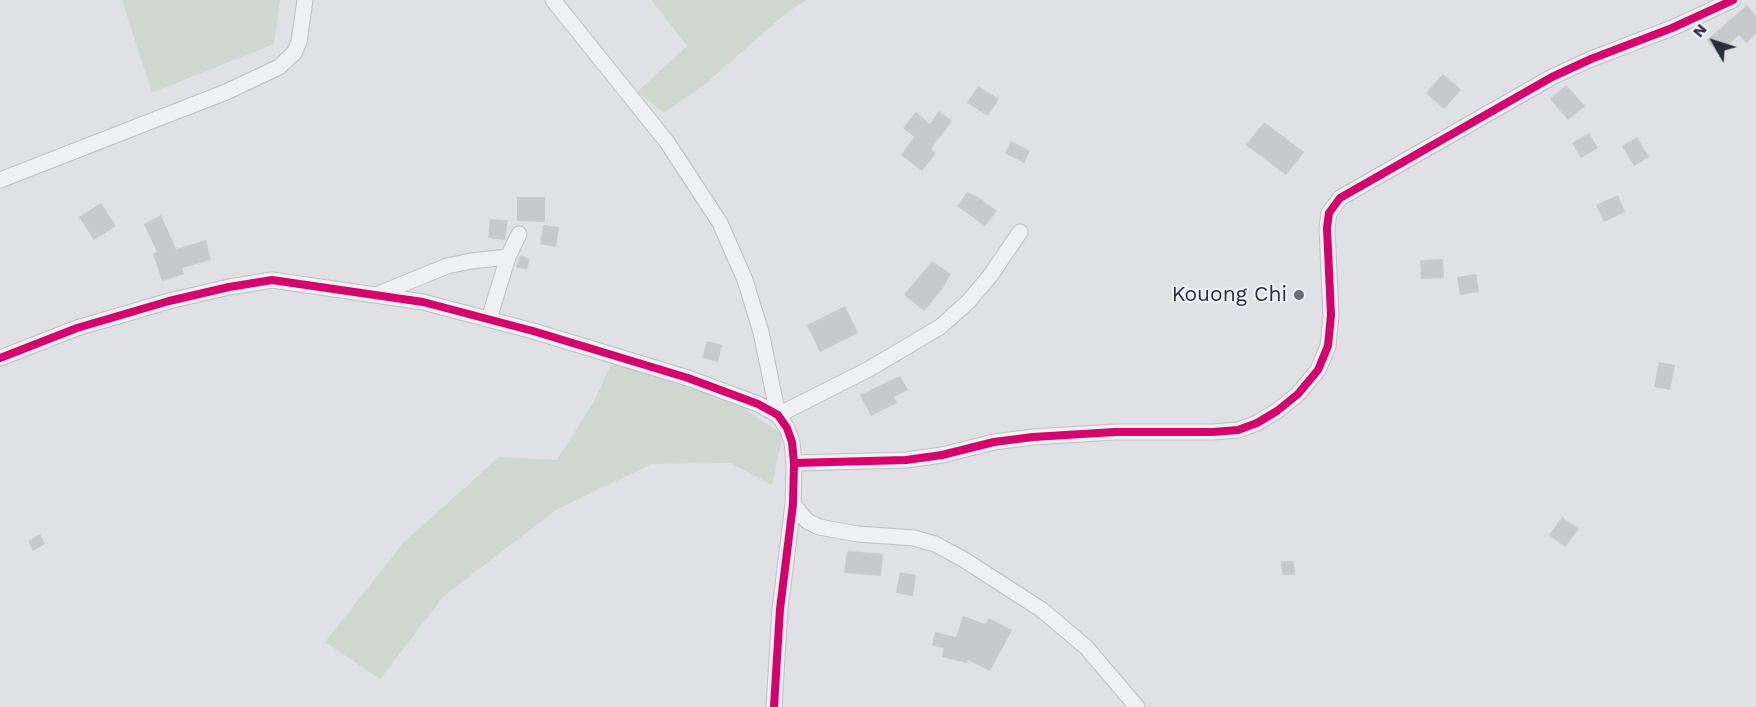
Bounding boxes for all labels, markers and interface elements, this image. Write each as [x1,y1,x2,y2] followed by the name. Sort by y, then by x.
[1684,12,1744,72] north arrow
[1689,20,1711,41] text: N
[1172,282,1287,308] place label: Kouong Chi
[1292,288,1306,302] marker: Kouong Chi

